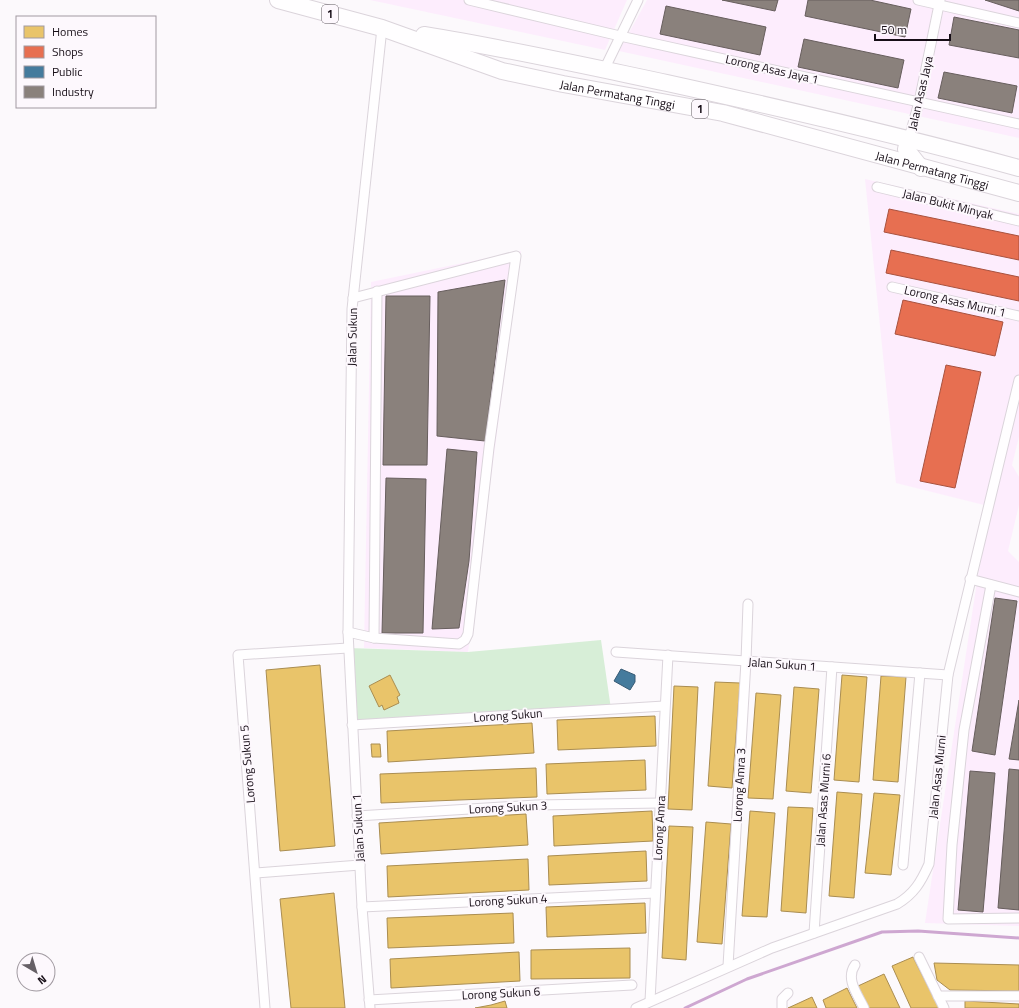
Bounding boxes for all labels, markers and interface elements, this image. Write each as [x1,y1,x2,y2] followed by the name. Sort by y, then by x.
[322,5,338,23] road number: 1
[16,16,156,108] legend
[875,16,950,42] scale bar
[881,20,907,39] text: 50 m
[52,22,88,41] text: Homes
[52,42,84,61] text: Shops
[724,49,820,89] street label: Lorong Asas Jaya 1
[902,54,938,132] street label: Jalan Asas Jaya
[52,62,82,81] text: Public
[558,74,677,114] street label: Jalan Permatang Tinggi
[52,82,94,101] text: Industry
[692,100,708,118] road number: 1
[874,145,991,194] street label: Jalan Permatang Tinggi
[901,184,996,225] street label: Jalan Bukit Minyak
[902,280,1008,322] street label: Lorong Asas Murni 1
[342,307,362,367] street label: Jalan Sukun
[747,652,817,676] street label: Jalan Sukun 1
[473,703,543,727] street label: Lorong Sukun
[234,724,260,804] street label: Lorong Sukun 5
[923,734,951,820] street label: Jalan Asas Murni
[728,747,750,823] street label: Lorong Amra 3
[810,753,836,847] street label: Jalan Asas Murni 6
[347,793,369,863] street label: Jalan Sukun 1
[468,795,548,819] street label: Lorong Sukun 3
[648,795,670,861] street label: Lorong Amra
[468,888,548,912] street label: Lorong Sukun 4
[16,952,56,992] north arrow
[34,971,50,989] text: N
[461,981,541,1005] street label: Lorong Sukun 6

